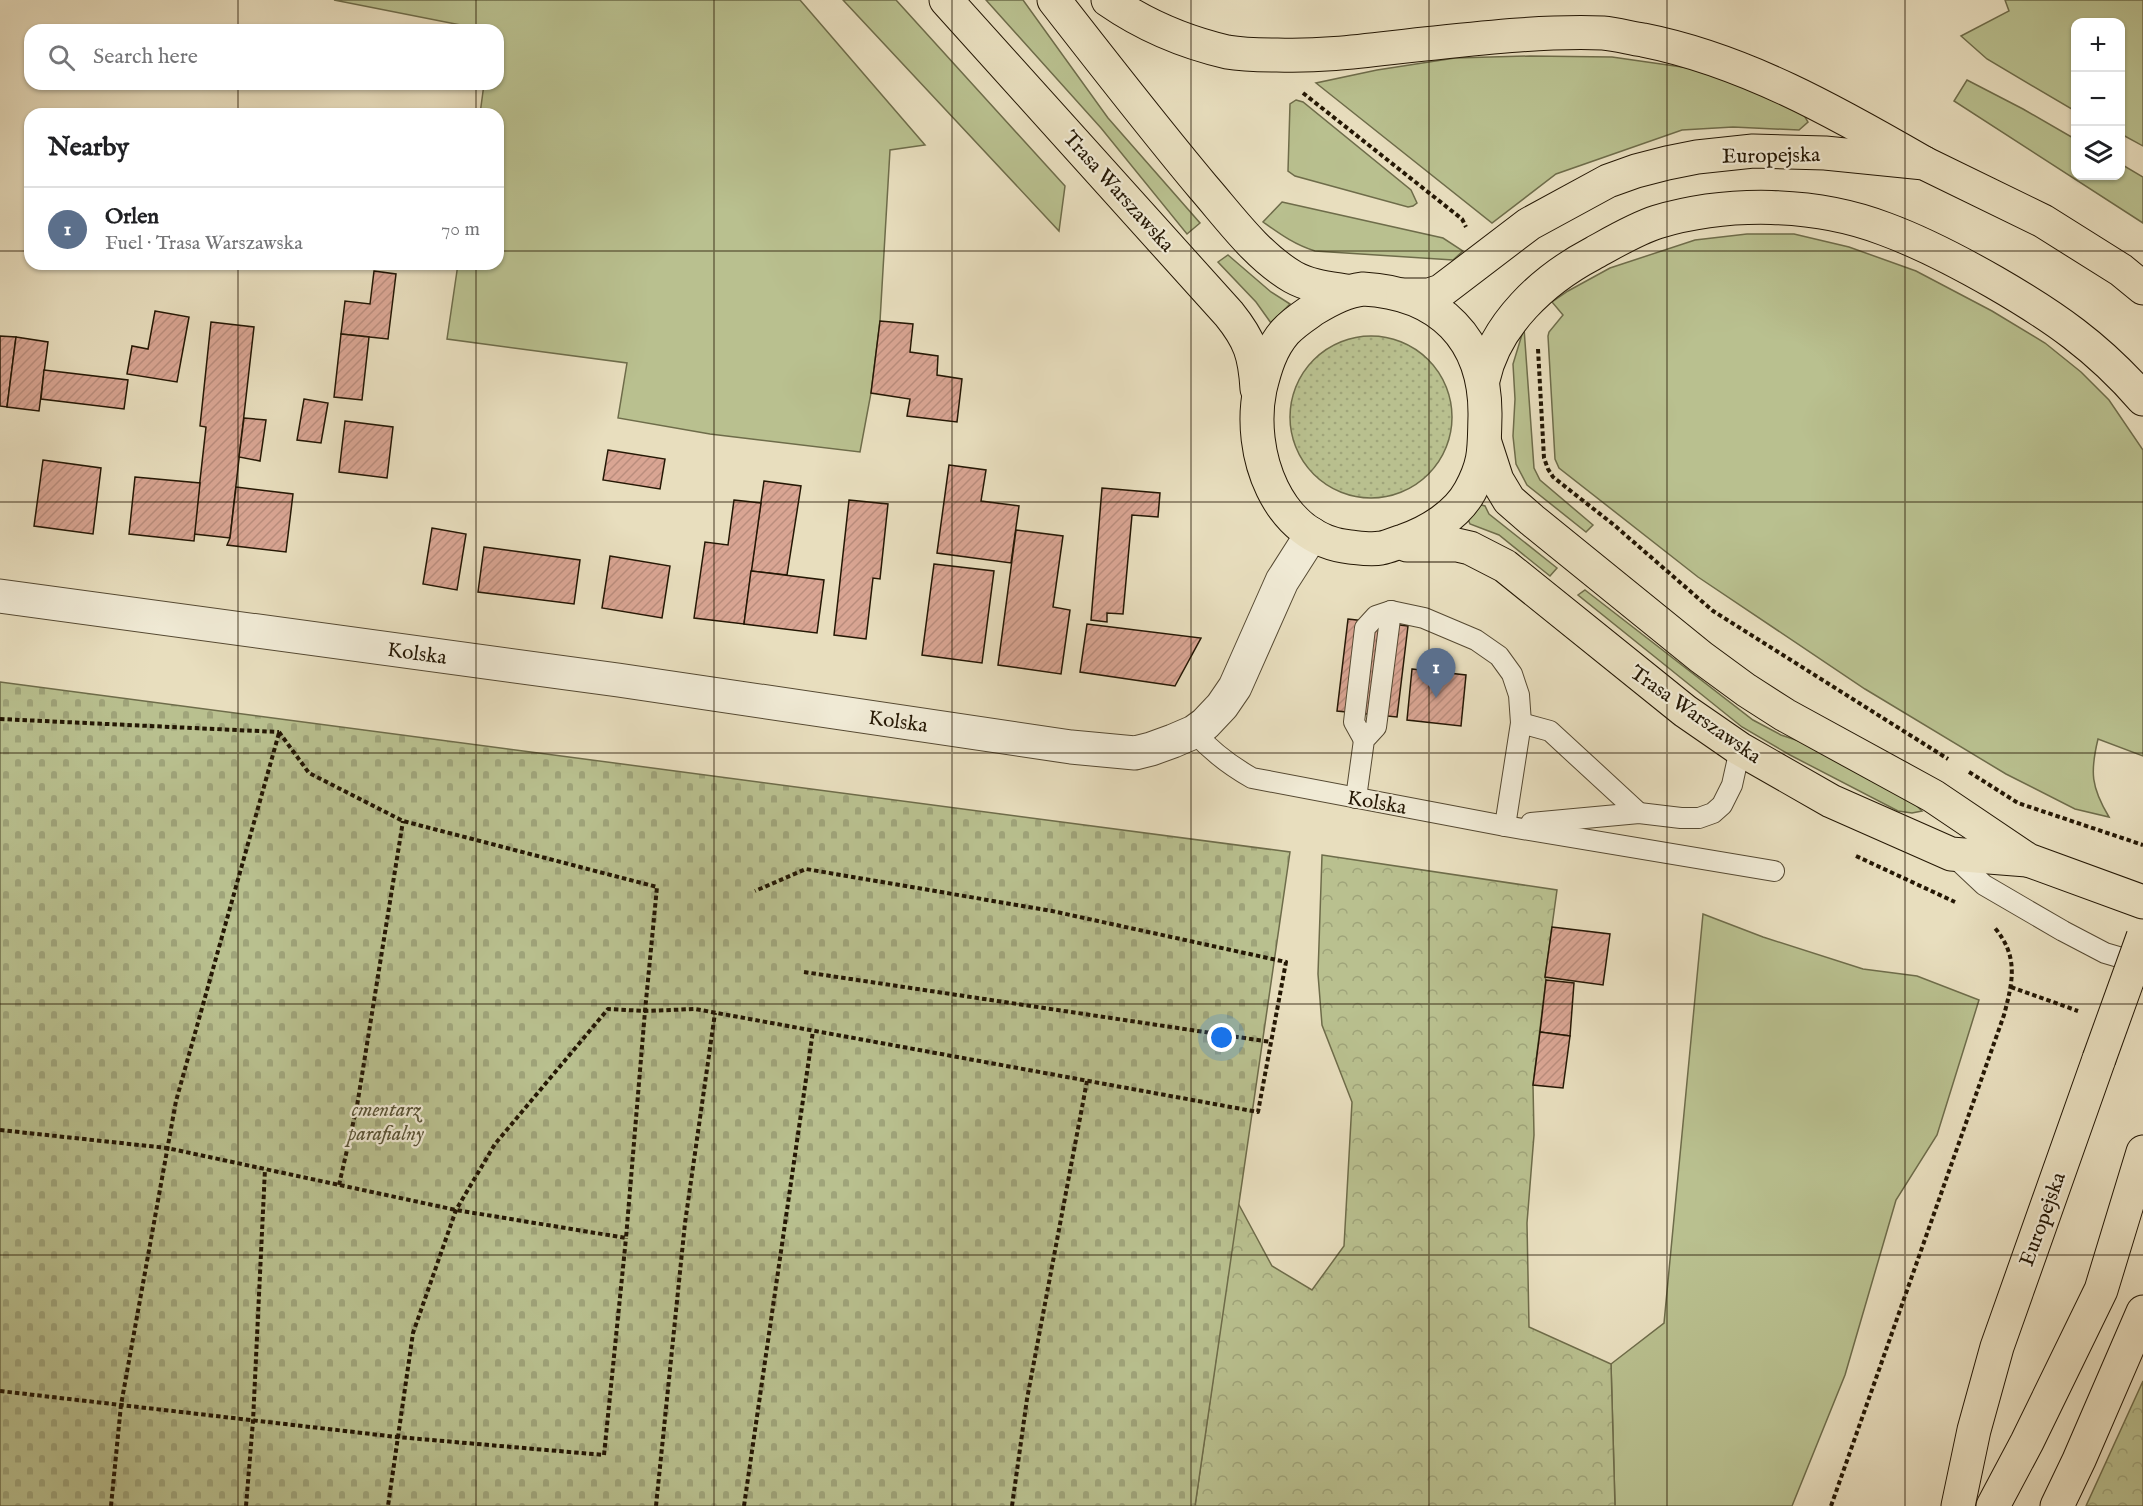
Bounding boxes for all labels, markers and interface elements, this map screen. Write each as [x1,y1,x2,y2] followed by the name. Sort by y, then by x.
[2071,18,2125,180] map controls
[2071,18,2125,72] button: +
[24,24,504,90] search box
[45,41,78,74] icon: search
[93,43,198,71] text: Search here
[2071,72,2125,126] button: −
[1056,126,1180,259] street label: Trasa Warszawska
[2071,126,2125,180] button: layers
[48,131,129,164] text: Nearby
[1722,142,1821,171] street label: Europejska
[105,203,159,231] text: Orlen
[64,217,71,242] text: 1
[441,217,480,242] text: 70 m
[105,231,303,256] text: Fuel · Trasa Warszawska
[385,637,449,672] street label: Kolska
[1416,648,1456,698] pin: 1
[1624,660,1767,771] street label: Trasa Warszawska
[866,705,930,740] street label: Kolska
[1345,785,1409,822] street label: Kolska
[1207,1023,1236,1052] your location
[344,1097,424,1148] park label: cmentarz parafialny
[2014,1168,2073,1270] street label: Europejska

